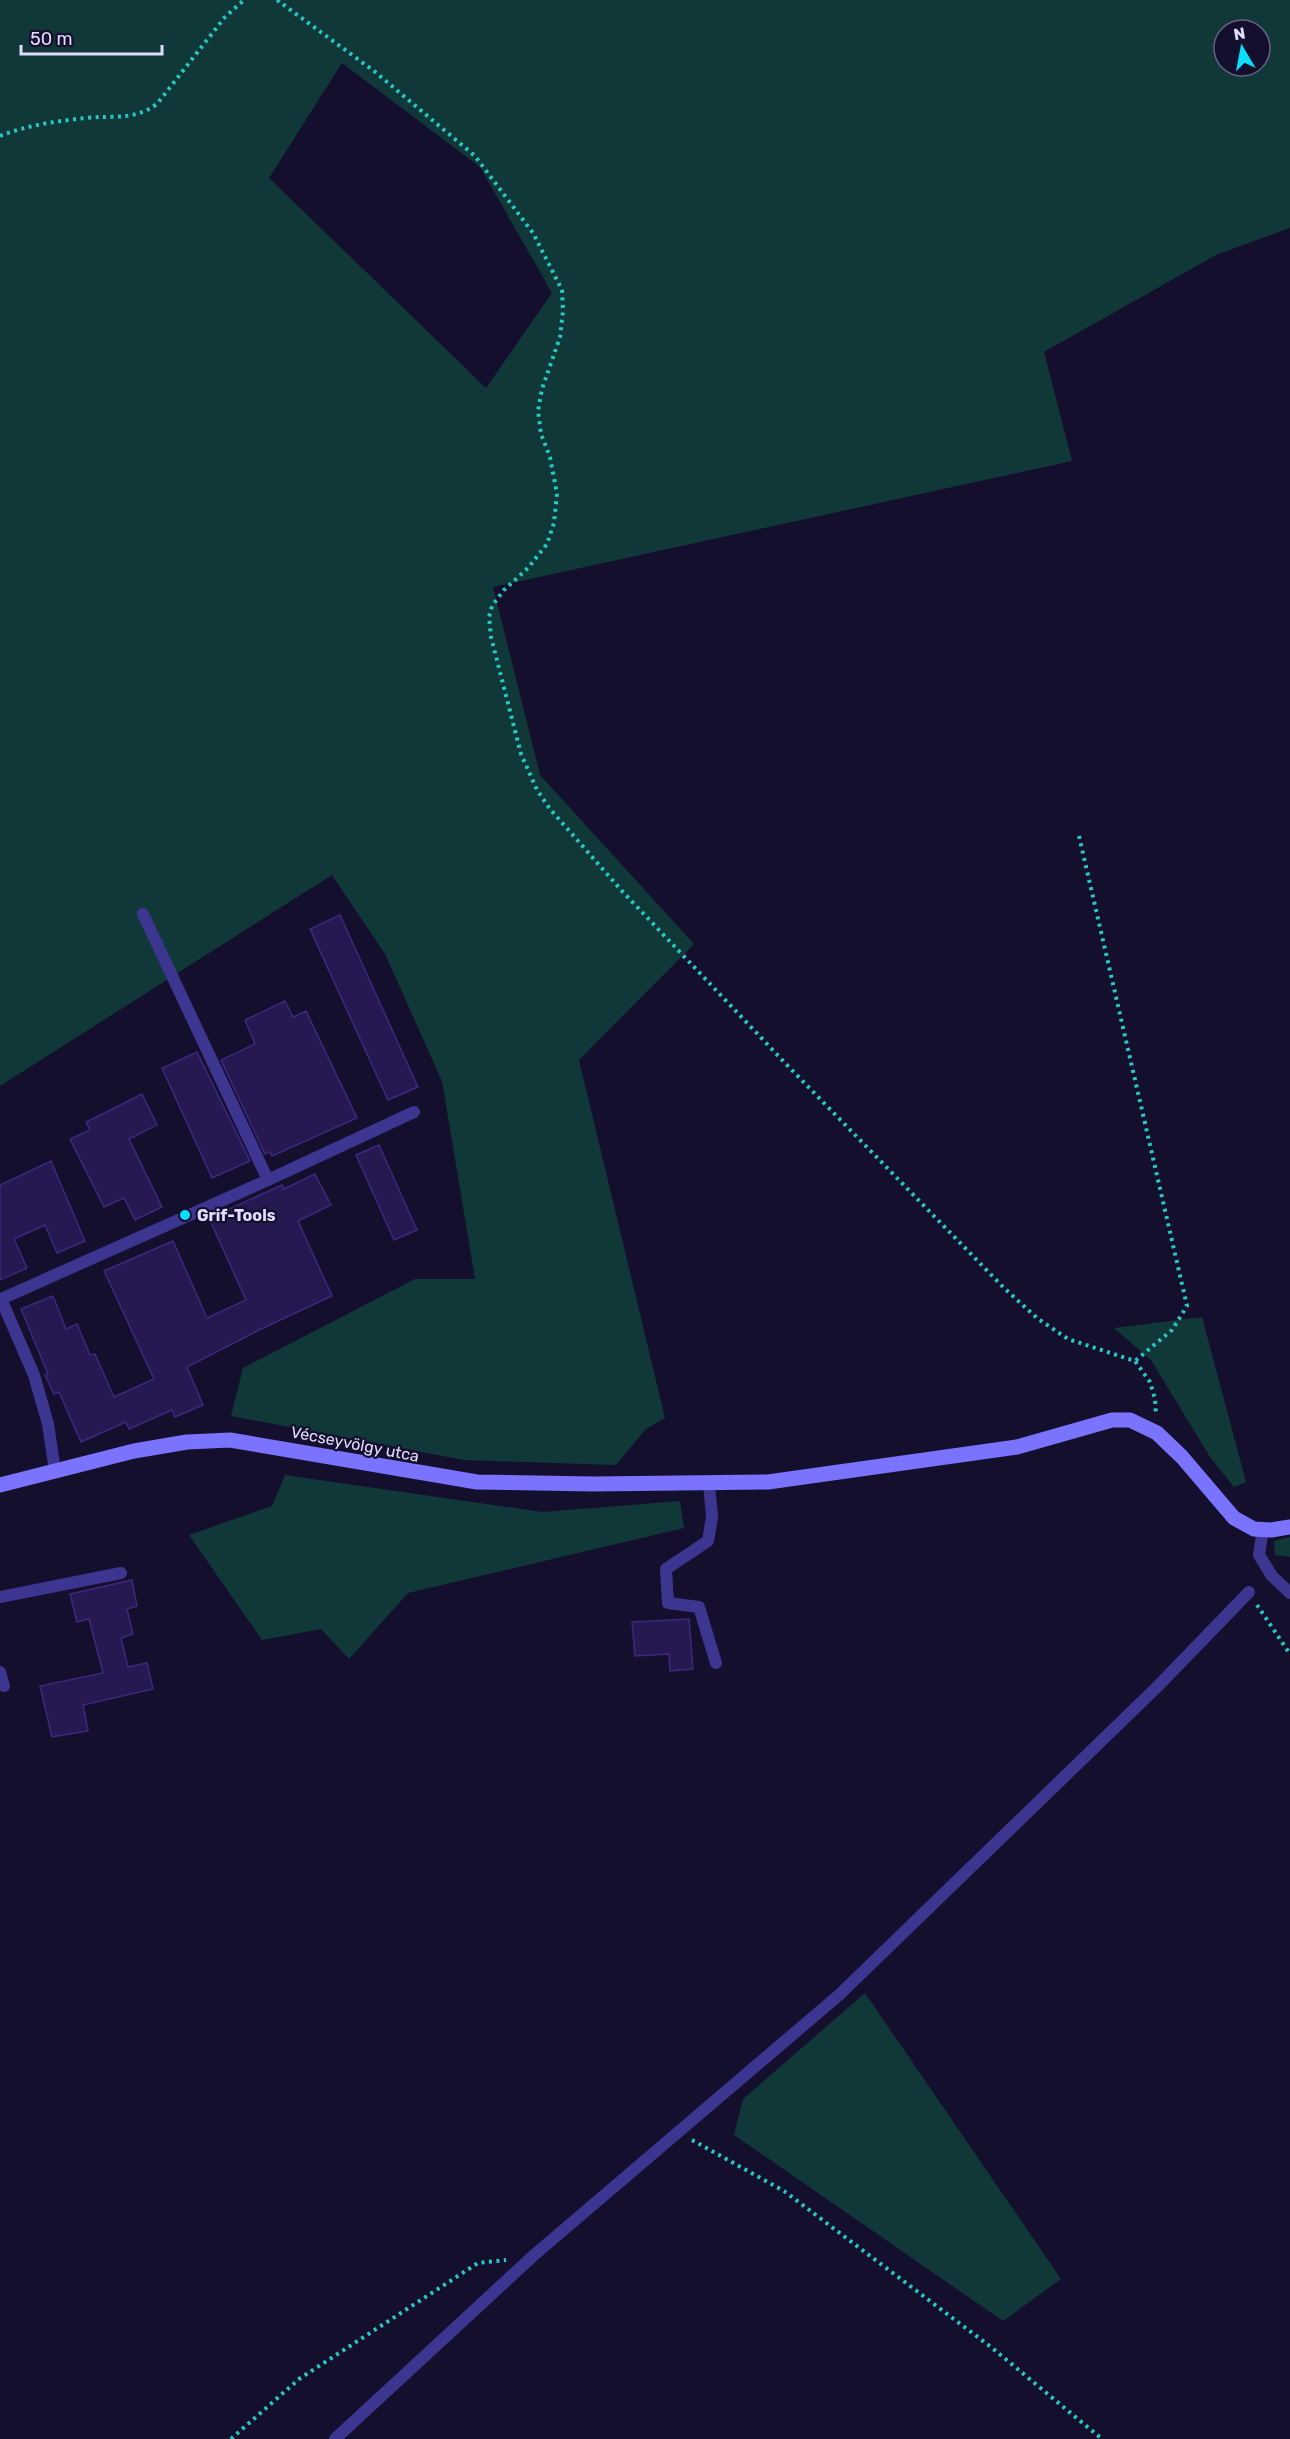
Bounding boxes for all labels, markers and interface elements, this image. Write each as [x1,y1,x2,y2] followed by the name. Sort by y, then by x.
[21,18,162,56] scale bar
[1212,18,1272,78] north arrow
[1232,23,1247,44] text: N
[30,28,73,50] text: 50 m
[197,1206,276,1225] place label: Grif-Tools
[178,1208,192,1222] marker: Grif-Tools
[289,1422,421,1466] street label: Vécseyvölgy utca

